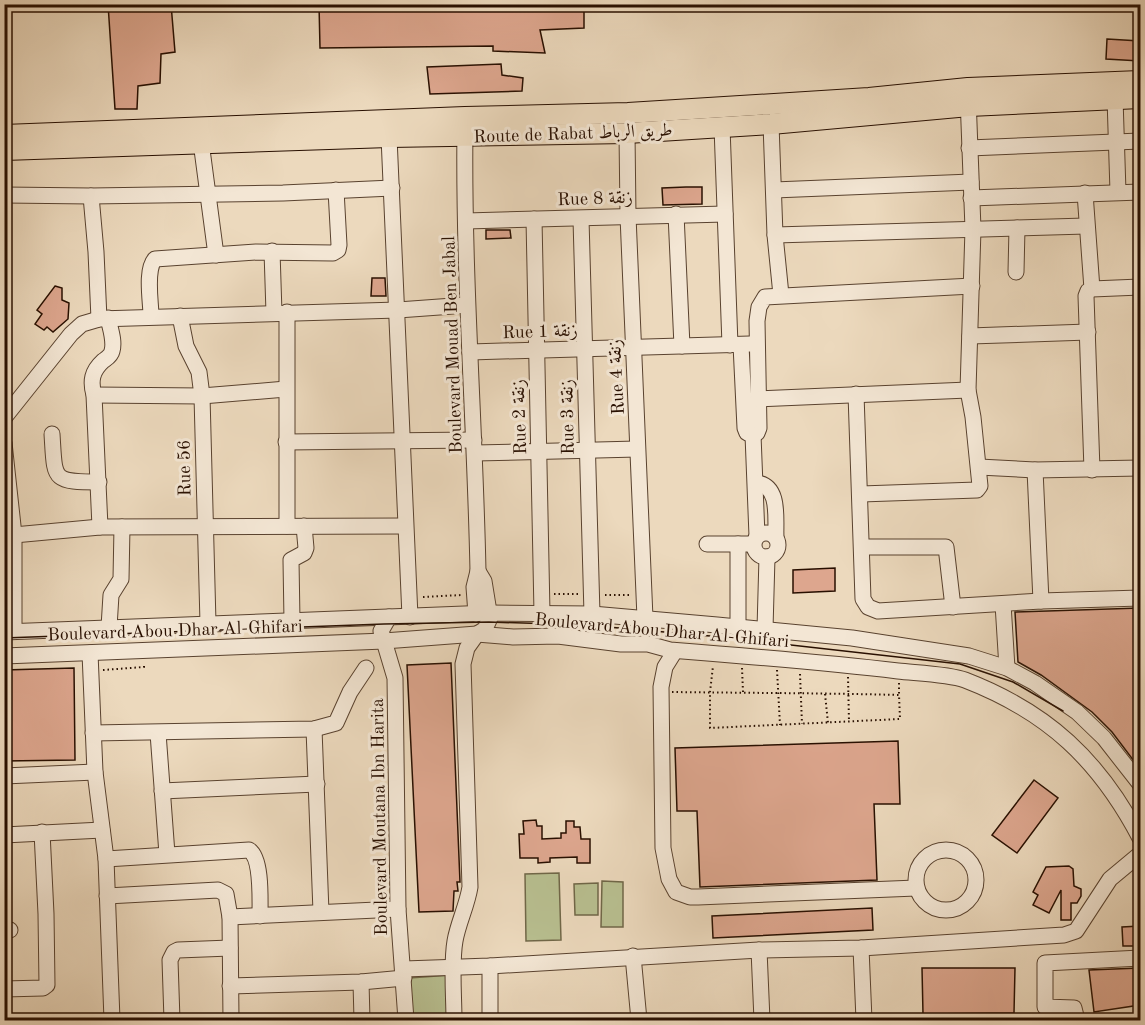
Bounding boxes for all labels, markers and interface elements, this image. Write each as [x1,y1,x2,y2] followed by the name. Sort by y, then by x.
[473,122,673,148] street label: Route de Rabat طريق الرباط
[557,189,633,210] street label: Rue 8 زنقة
[440,236,466,454] street label: Boulevard Mouad Ben Jabal
[502,322,578,343] street label: Rue 1 زنقة
[606,339,629,415] street label: Rue 4 زنقة
[510,379,531,455] street label: Rue 2 زنقة
[558,379,579,455] street label: Rue 3 زنقة
[176,439,194,496] street label: Rue 56
[534,611,790,651] street label: Boulevard Abou Dhar Al-Ghifari
[47,618,303,644] street label: Boulevard Abou Dhar Al-Ghifari
[369,698,391,936] street label: Boulevard Moutana Ibn Harita

